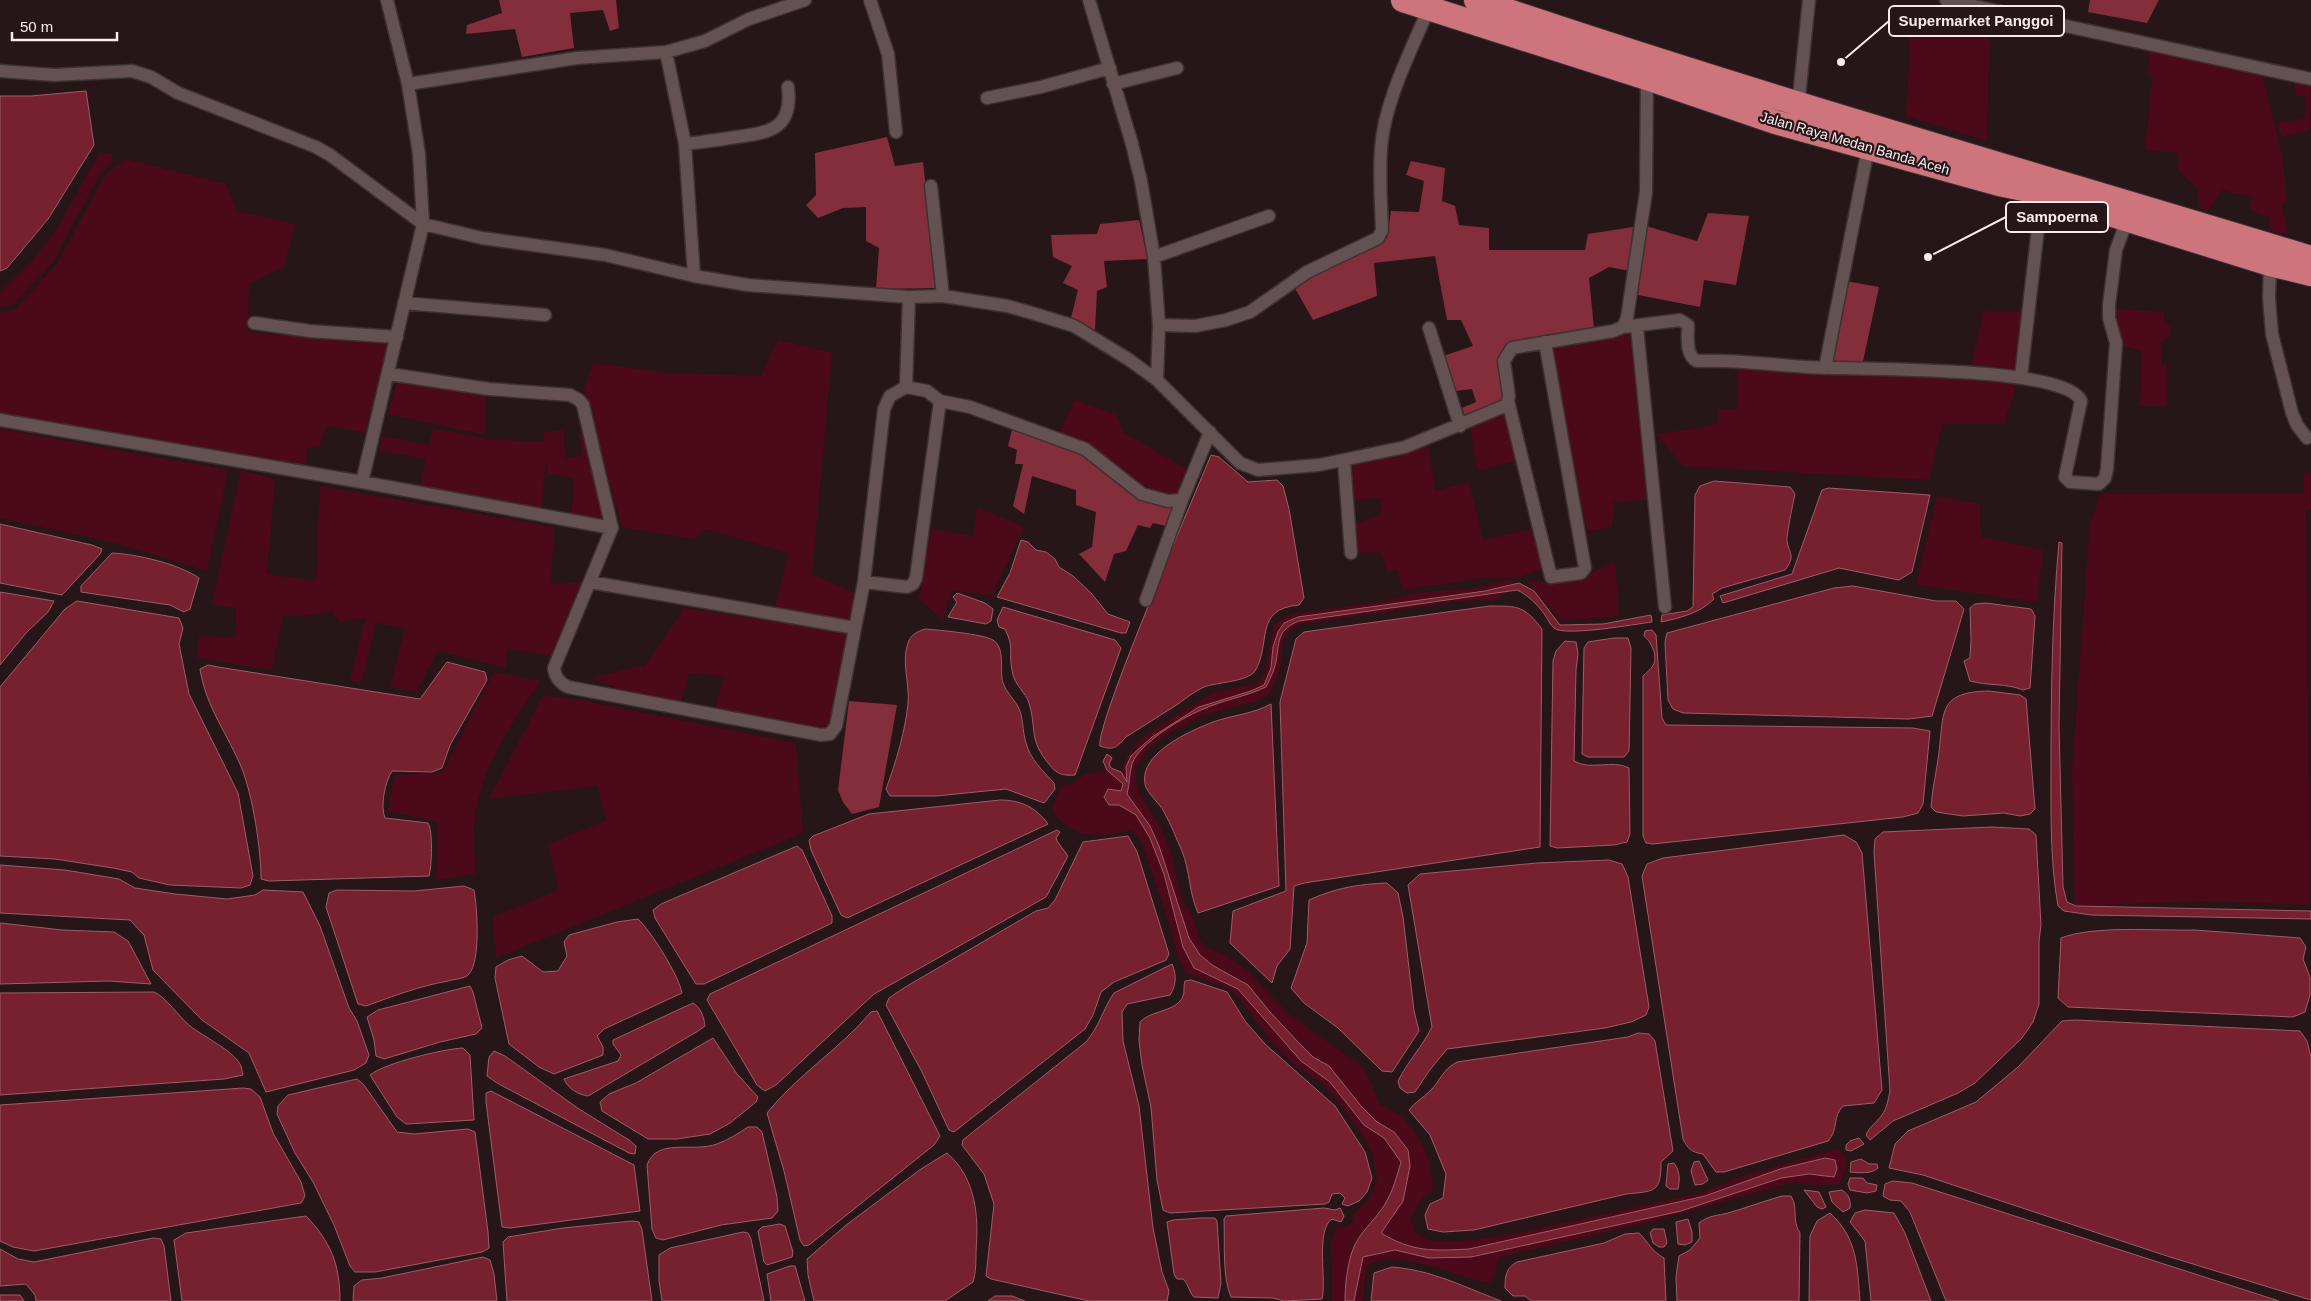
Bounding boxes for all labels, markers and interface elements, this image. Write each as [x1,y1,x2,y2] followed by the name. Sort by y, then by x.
[1889,6,2064,36] callout: Supermarket Panggoi
[12,10,118,42] scale bar
[1898,12,2054,29] text: Supermarket Panggoi
[20,18,53,35] text: 50 m
[1759,108,1951,178] street label: Jalan Raya Medan Banda Aceh
[2006,202,2108,232] callout: Sampoerna
[2016,208,2099,225] text: Sampoerna

